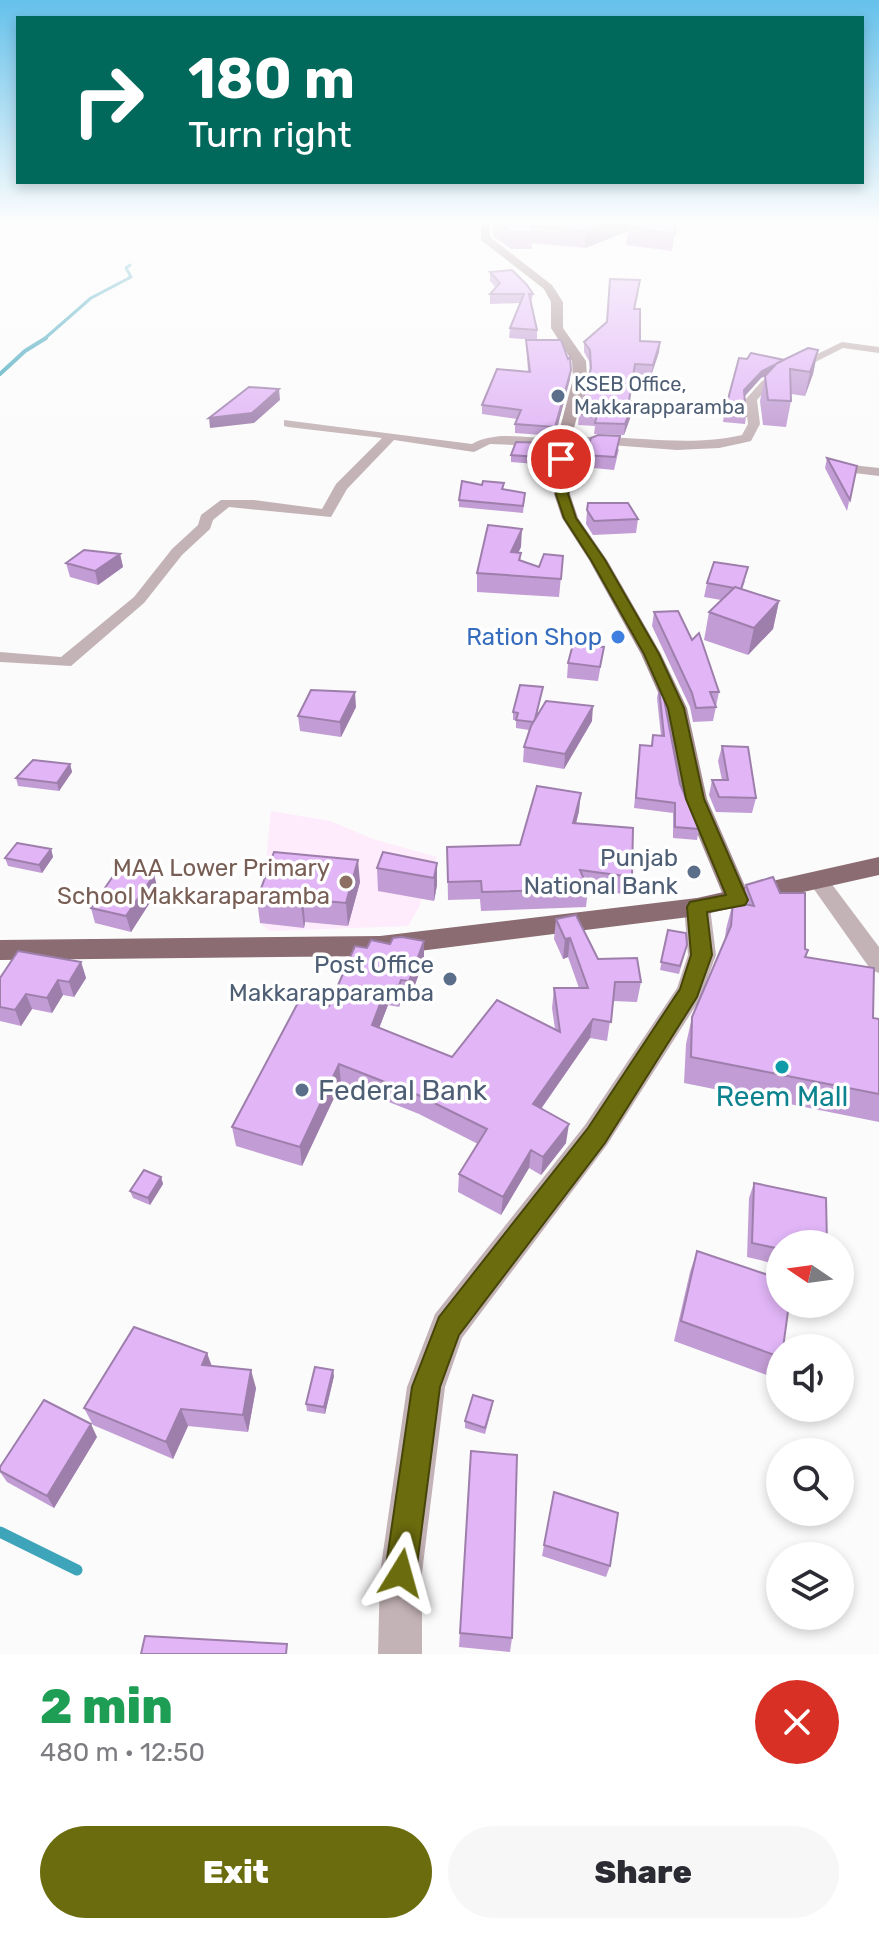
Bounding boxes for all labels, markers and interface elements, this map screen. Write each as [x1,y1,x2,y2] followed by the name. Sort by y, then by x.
[188,46,355,112] text: 180 m
[56,48,160,152] icon: right
[188,113,352,156] text: Turn right
[574,372,745,419] place label: KSEB Office, Makkarapparamba
[549,387,567,405] marker: KSEB Office, Makkarapparamba
[527,425,595,493] pin
[539,437,583,481] icon: arrive
[466,623,602,651] place label: Ration Shop
[609,628,627,646] marker: Ration Shop
[524,844,679,900] place label: Punjab National Bank
[57,854,330,910] place label: MAA Lower Primary School Makkaraparamba
[685,863,703,881] marker: Punjab National Bank
[337,873,355,891] marker: MAA Lower Primary School Makkaraparamba
[229,951,434,1007] place label: Post Office Makkarapparamba
[441,970,459,988] marker: Post Office Makkarapparamba
[773,1058,791,1076] marker: Reem Mall
[318,1074,488,1107] place label: Federal Bank
[716,1080,848,1113] place label: Reem Mall
[293,1081,311,1099] marker: Federal Bank
[766,1230,854,1318] north arrow
[766,1230,854,1630] map controls
[766,1334,854,1422] button: sound
[766,1438,854,1526] button: search
[359,1531,443,1615] position arrow
[766,1542,854,1630] button: layers
[40,1678,173,1735] text: 2 min
[755,1680,839,1764] button: close
[40,1737,205,1768] text: 480 m · 12:50
[40,1826,432,1918] button: Exit
[448,1826,839,1918] button: Share

